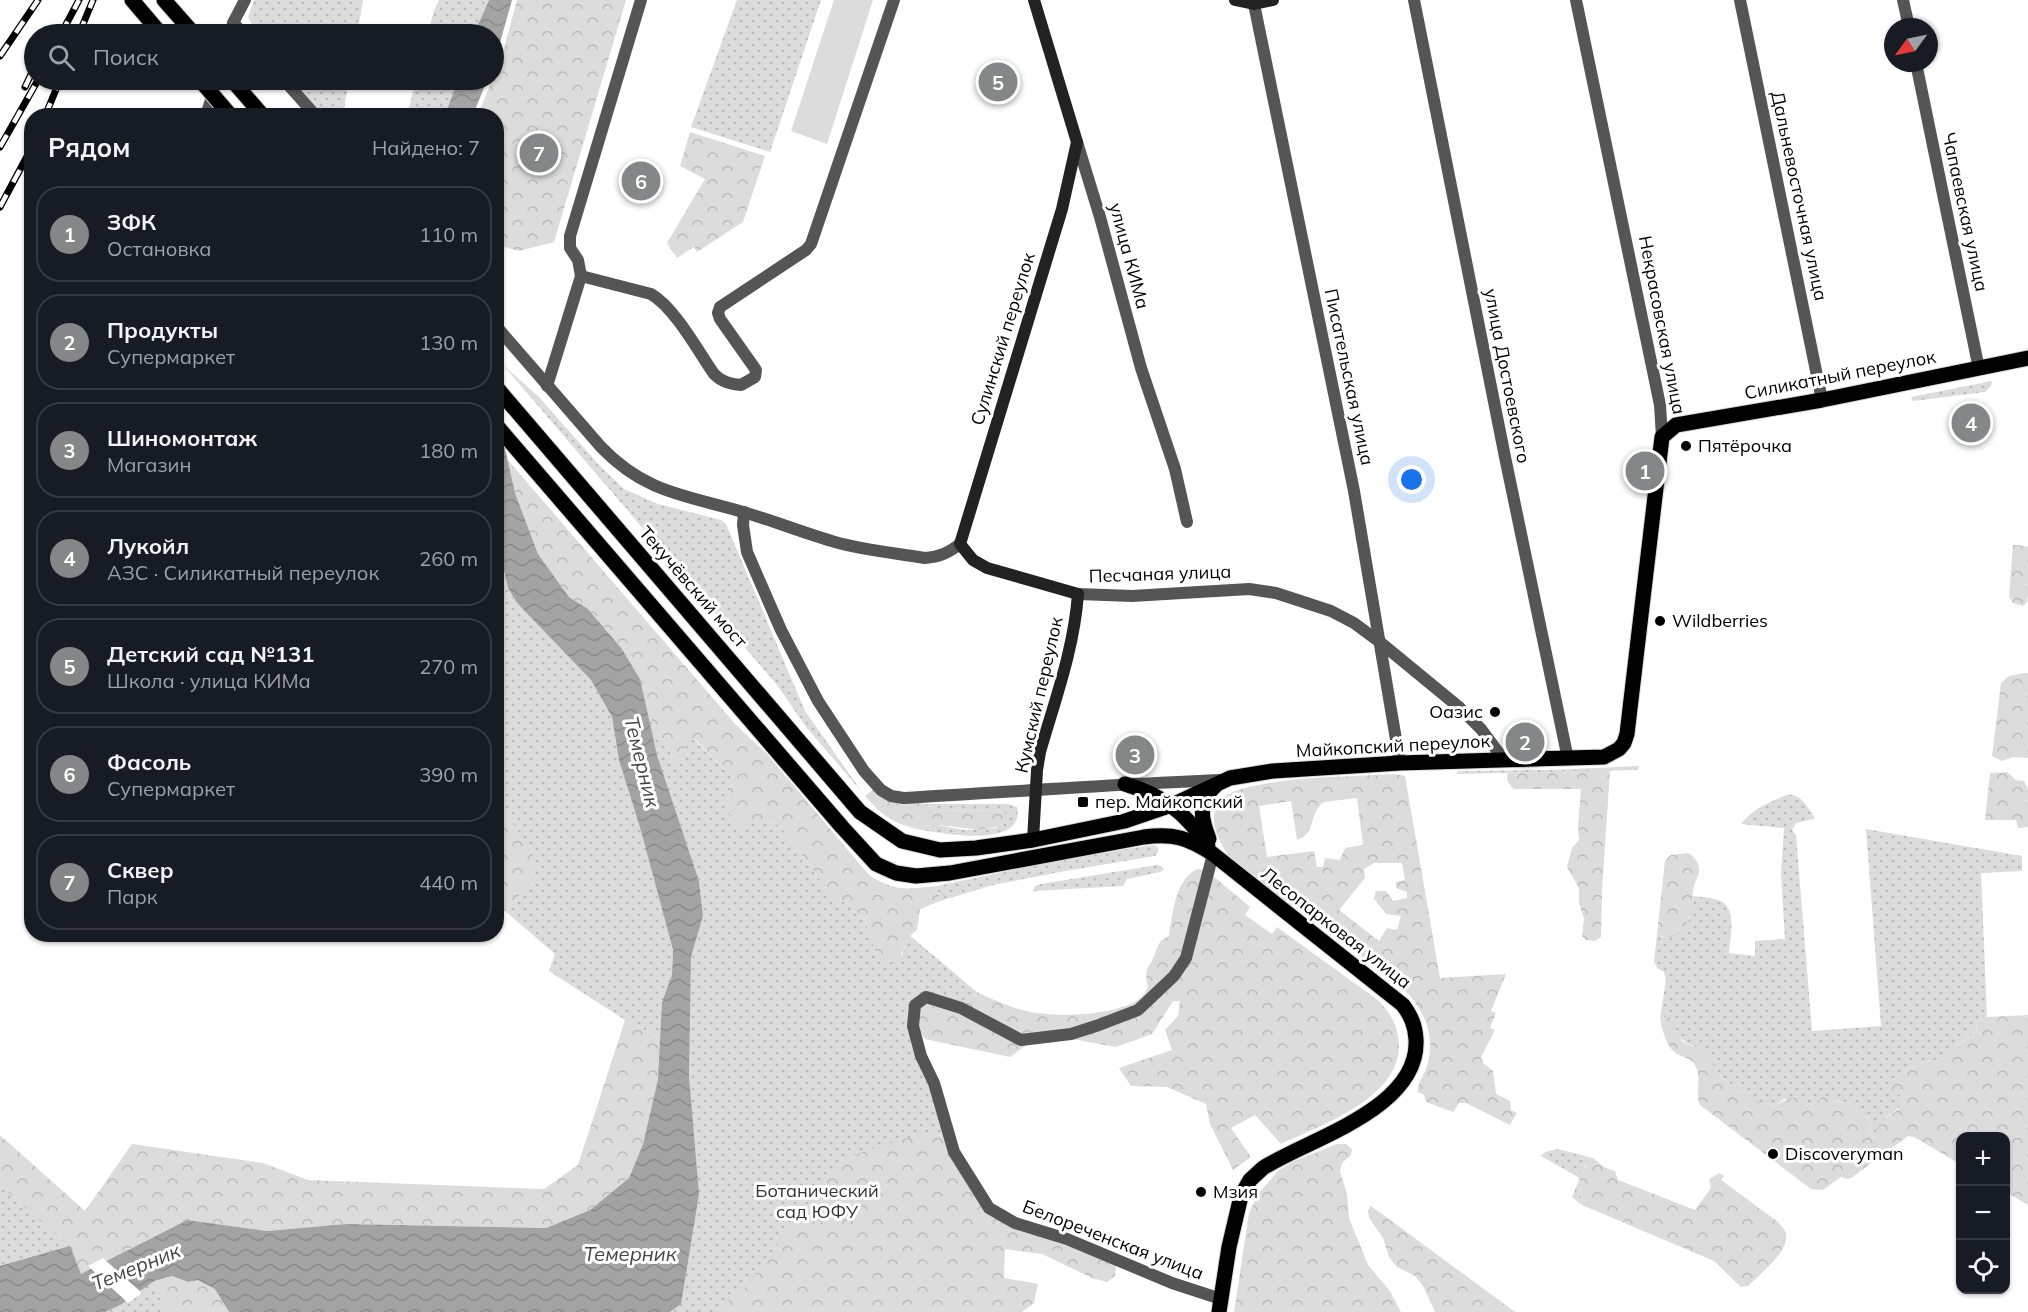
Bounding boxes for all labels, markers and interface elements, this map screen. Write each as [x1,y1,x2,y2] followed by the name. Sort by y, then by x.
[1884,18,1938,72] north arrow
[24,24,504,90] search box
[45,41,78,74] icon: search
[93,43,159,71] text: Поиск
[978,60,1018,104] pin: 5
[1766,89,1833,303] street label: Дальневосточная улица
[520,130,558,176] pin: 7
[1937,130,1994,293] street label: Чапаевская улица
[48,131,131,164] text: Рядом
[372,135,480,160] text: Найдено: 7
[622,158,660,204] pin: 6
[1104,200,1155,311] street label: улица КИМа
[107,208,156,236] text: ЗФК
[64,222,76,247] text: 1
[419,222,478,247] text: 110 m
[1634,233,1691,416] street label: Некрасовская улица
[107,236,212,261] text: Остановка
[965,249,1040,428] street label: Сулинский переулок
[1320,287,1379,467] street label: Писательская улица
[1479,287,1536,465] street label: улица Достоевского
[107,316,218,344] text: Продукты
[64,330,76,355] text: 2
[419,330,478,355] text: 130 m
[107,344,235,369] text: Супермаркет
[1742,345,1938,404] street label: Силикатный переулок
[1952,400,1990,446] pin: 4
[107,424,257,452] text: Шиномонтаж
[1698,434,1792,457] place label: Пятёрочка
[64,438,76,463] text: 3
[419,438,478,463] text: 180 m
[1679,439,1693,453] marker: Пятёрочка
[1626,448,1664,494] pin: 1
[107,452,191,477] text: Магазин
[1397,465,1426,494] your location
[634,521,753,653] street label: Текучёвский мост
[107,532,189,560] text: Лукойл
[64,546,76,571] text: 4
[419,546,478,571] text: 260 m
[107,560,379,585] text: АЗС · Силикатный переулок
[1088,560,1232,587] street label: Песчаная улица
[1672,609,1768,632] place label: Wildberries
[1009,614,1068,775] street label: Кумский переулок
[1653,614,1667,628] marker: Wildberries
[107,640,314,668] text: Детский сад №131
[64,654,76,679] text: 5
[419,654,478,679] text: 270 m
[107,668,311,693] text: Школа · улица КИМа
[1429,700,1483,723] place label: Оазис
[1488,705,1502,719] marker: Оазис
[619,714,666,811] water label: Темерник
[1506,720,1544,764] pin: 2
[1295,729,1491,762] street label: Майкопский переулок
[1116,732,1154,777] pin: 3
[107,748,191,776] text: Фасоль
[64,762,76,787] text: 6
[419,762,478,787] text: 390 m
[107,776,235,801] text: Супермаркет
[1095,790,1243,813] place label: пер. Майкопский
[1076,795,1090,809] marker: пер. Майкопский
[107,856,174,884] text: Сквер
[1257,862,1416,993] street label: Лесопарковая улица
[64,870,76,895] text: 7
[419,870,478,895] text: 440 m
[107,884,157,909] text: Парк
[1956,1132,2010,1294] map controls
[1956,1132,2010,1186] button: +
[1785,1142,1904,1165] place label: Discoveryman
[1766,1147,1780,1161] marker: Discoveryman
[755,1179,879,1223] park label: Ботанический сад ЮФУ
[1213,1180,1258,1203] place label: Мзия
[1194,1185,1208,1199] marker: Мзия
[1956,1186,2010,1240] button: −
[1020,1194,1207,1285] street label: Белореченская улица
[88,1237,185,1296] water label: Темерник
[1956,1240,2010,1294] button: locate
[584,1241,678,1266] water label: Темерник

